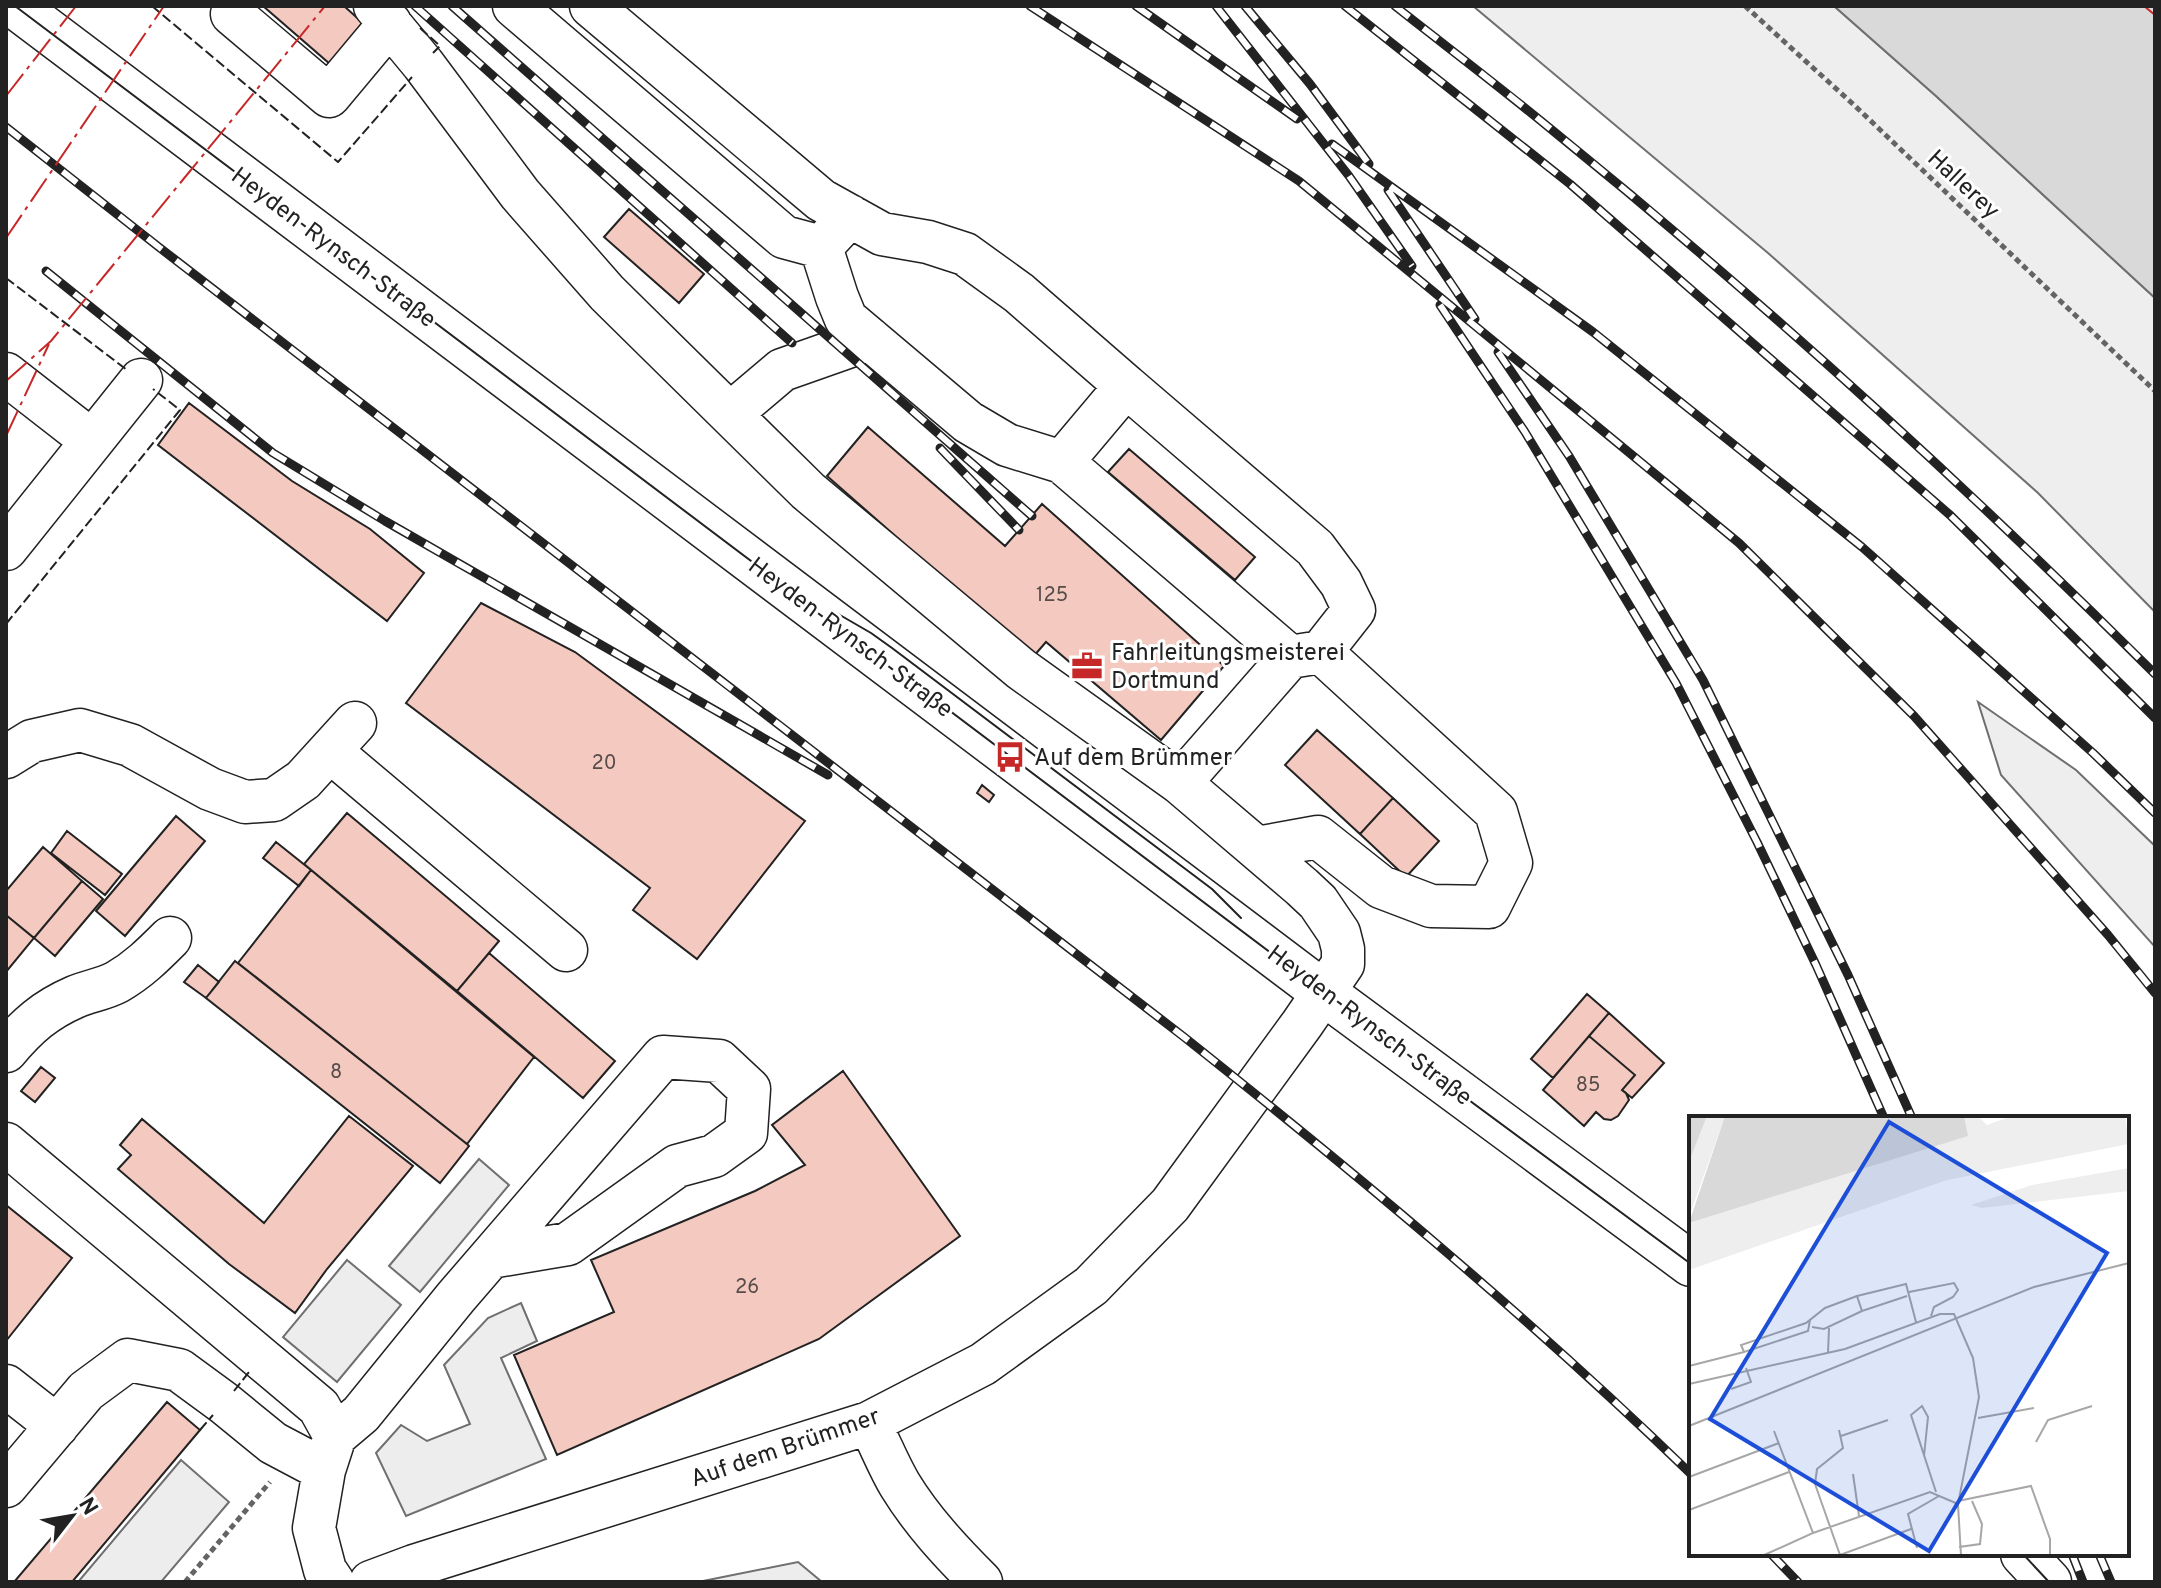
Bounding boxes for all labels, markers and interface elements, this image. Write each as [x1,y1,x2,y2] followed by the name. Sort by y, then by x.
[1920,144,2005,227] street label: Hallerey
[224,162,441,335] street label: Heyden-Rynsch-Straße
[741,552,958,725] street label: Heyden-Rynsch-Straße
[1036,583,1068,609] house number: 125
[1111,639,1345,697] place label: Fahrleitungsmeisterei Dortmund
[1070,649,1104,683] office icon: Fahrleitungsmeisterei Dortmund
[993,740,1027,774] bus stop icon: Auf dem Brümmer
[1034,744,1232,774] place label: Auf dem Brümmer
[591,751,617,777] house number: 20
[1260,940,1477,1113] street label: Heyden-Rynsch-Straße
[330,1060,342,1086] house number: 8
[1576,1073,1600,1099] house number: 85
[1689,1116,2129,1556] inset map
[735,1275,759,1301] house number: 26
[687,1402,884,1495] street label: Auf dem Brümmer
[32,1476,112,1556] north arrow
[71,1493,103,1521] text: N

